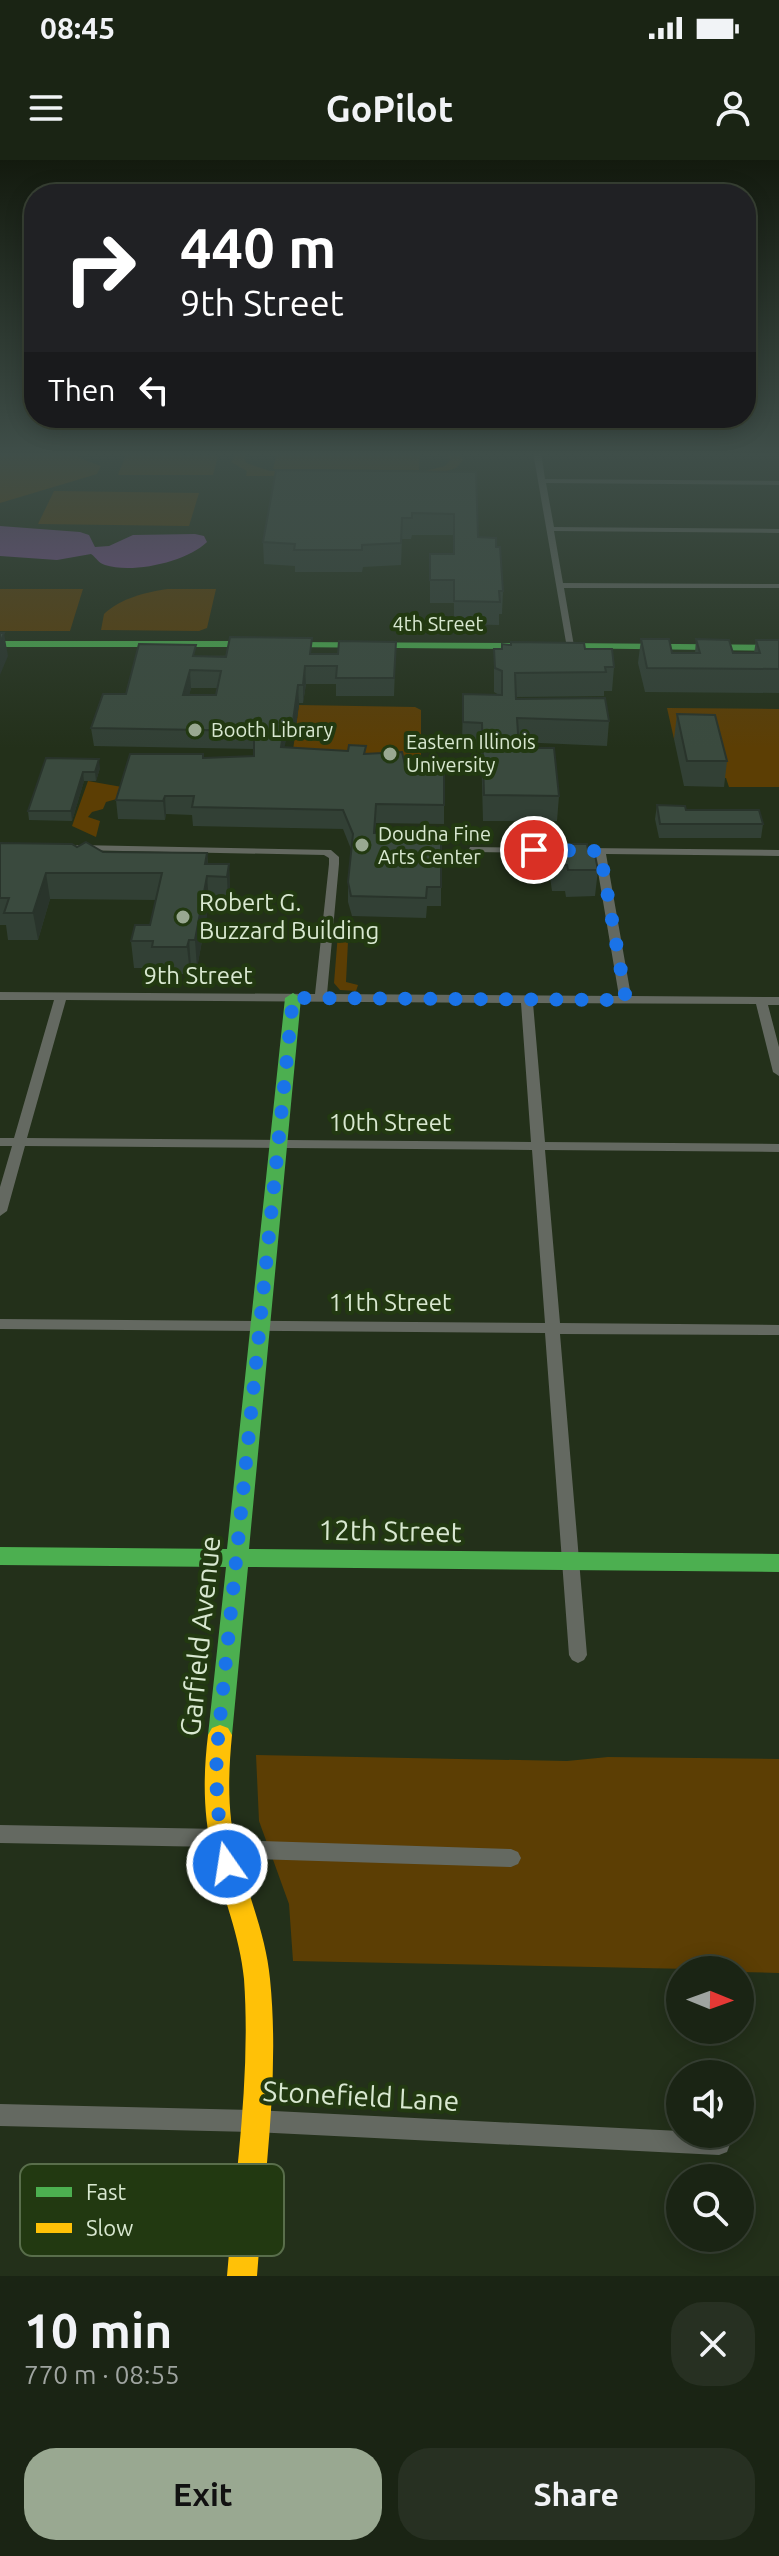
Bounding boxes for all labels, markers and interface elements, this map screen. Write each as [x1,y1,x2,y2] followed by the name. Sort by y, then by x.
[40,11,115,45] text: 08:45
[24,86,68,130] icon: menu
[711,86,755,130] icon: person
[326,88,453,129] text: GoPilot
[48,216,152,320] icon: right
[180,216,336,279] text: 440 m
[180,282,344,323] text: 9th Street
[132,368,176,412] icon: left
[48,373,116,407] text: Then
[393,612,484,635] street label: 4th Street
[211,718,334,741] place label: Booth Library
[186,721,204,739] marker: Booth Library
[406,730,536,776] place label: Eastern Illinois University
[381,745,399,763] marker: Eastern Illinois University
[500,816,568,884] pin
[378,822,491,868] place label: Doudna Fine Arts Center
[512,828,556,872] icon: arrive
[353,836,371,854] marker: Doudna Fine Arts Center
[199,889,379,944] place label: Robert G. Buzzard Building
[174,908,192,926] marker: Robert G. Buzzard Building
[143,962,253,989] street label: 9th Street
[329,1109,452,1136] street label: 10th Street
[329,1289,452,1316] street label: 11th Street
[318,1514,462,1547] street label: 12th Street
[174,1534,225,1738] street label: Garfield Avenue
[185,1822,269,1906] position arrow
[666,1956,754,2044] north arrow
[666,1956,754,2252] map controls
[666,2060,754,2148] button: sound
[262,2075,460,2116] street label: Stonefield Lane
[20,2164,284,2256] legend
[666,2164,754,2252] button: search
[86,2179,127,2204] text: Fast
[86,2215,133,2240] text: Slow
[671,2302,755,2386] button: close
[24,2303,172,2357] text: 10 min
[24,2360,180,2389] text: 770 m · 08:55
[24,2448,382,2540] button: Exit
[398,2448,755,2540] button: Share

